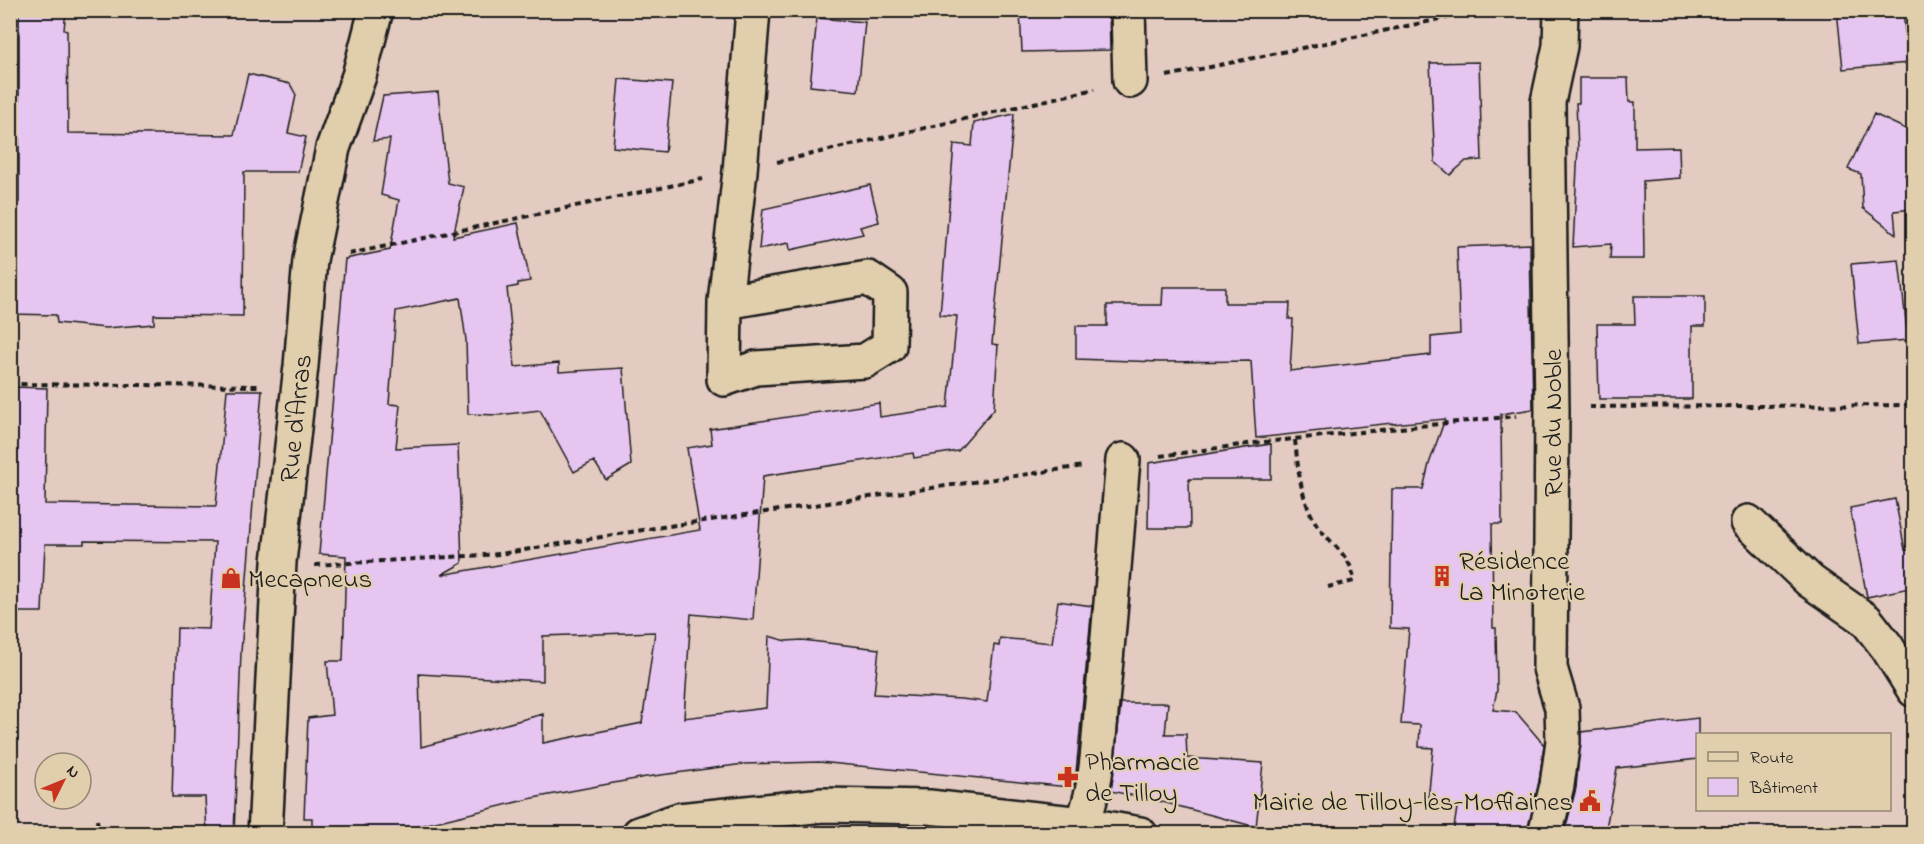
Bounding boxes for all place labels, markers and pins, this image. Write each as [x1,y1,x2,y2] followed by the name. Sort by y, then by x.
[1459,543,1586,613] place label: Résidence La Minoterie
[248,561,372,600] place label: Mecapneus
[1430,564,1454,588] building icon: Résidence La Minoterie
[219,566,243,590] shop icon: Mecapneus
[1085,744,1200,814] place label: Pharmacie de Tilloy
[1056,765,1080,789] pharmacy icon: Pharmacie de Tilloy
[1253,784,1573,823] place label: Mairie de Tilloy-lès-Mofflaines
[1578,789,1602,813] public building icon: Mairie de Tilloy-lès-Mofflaines

